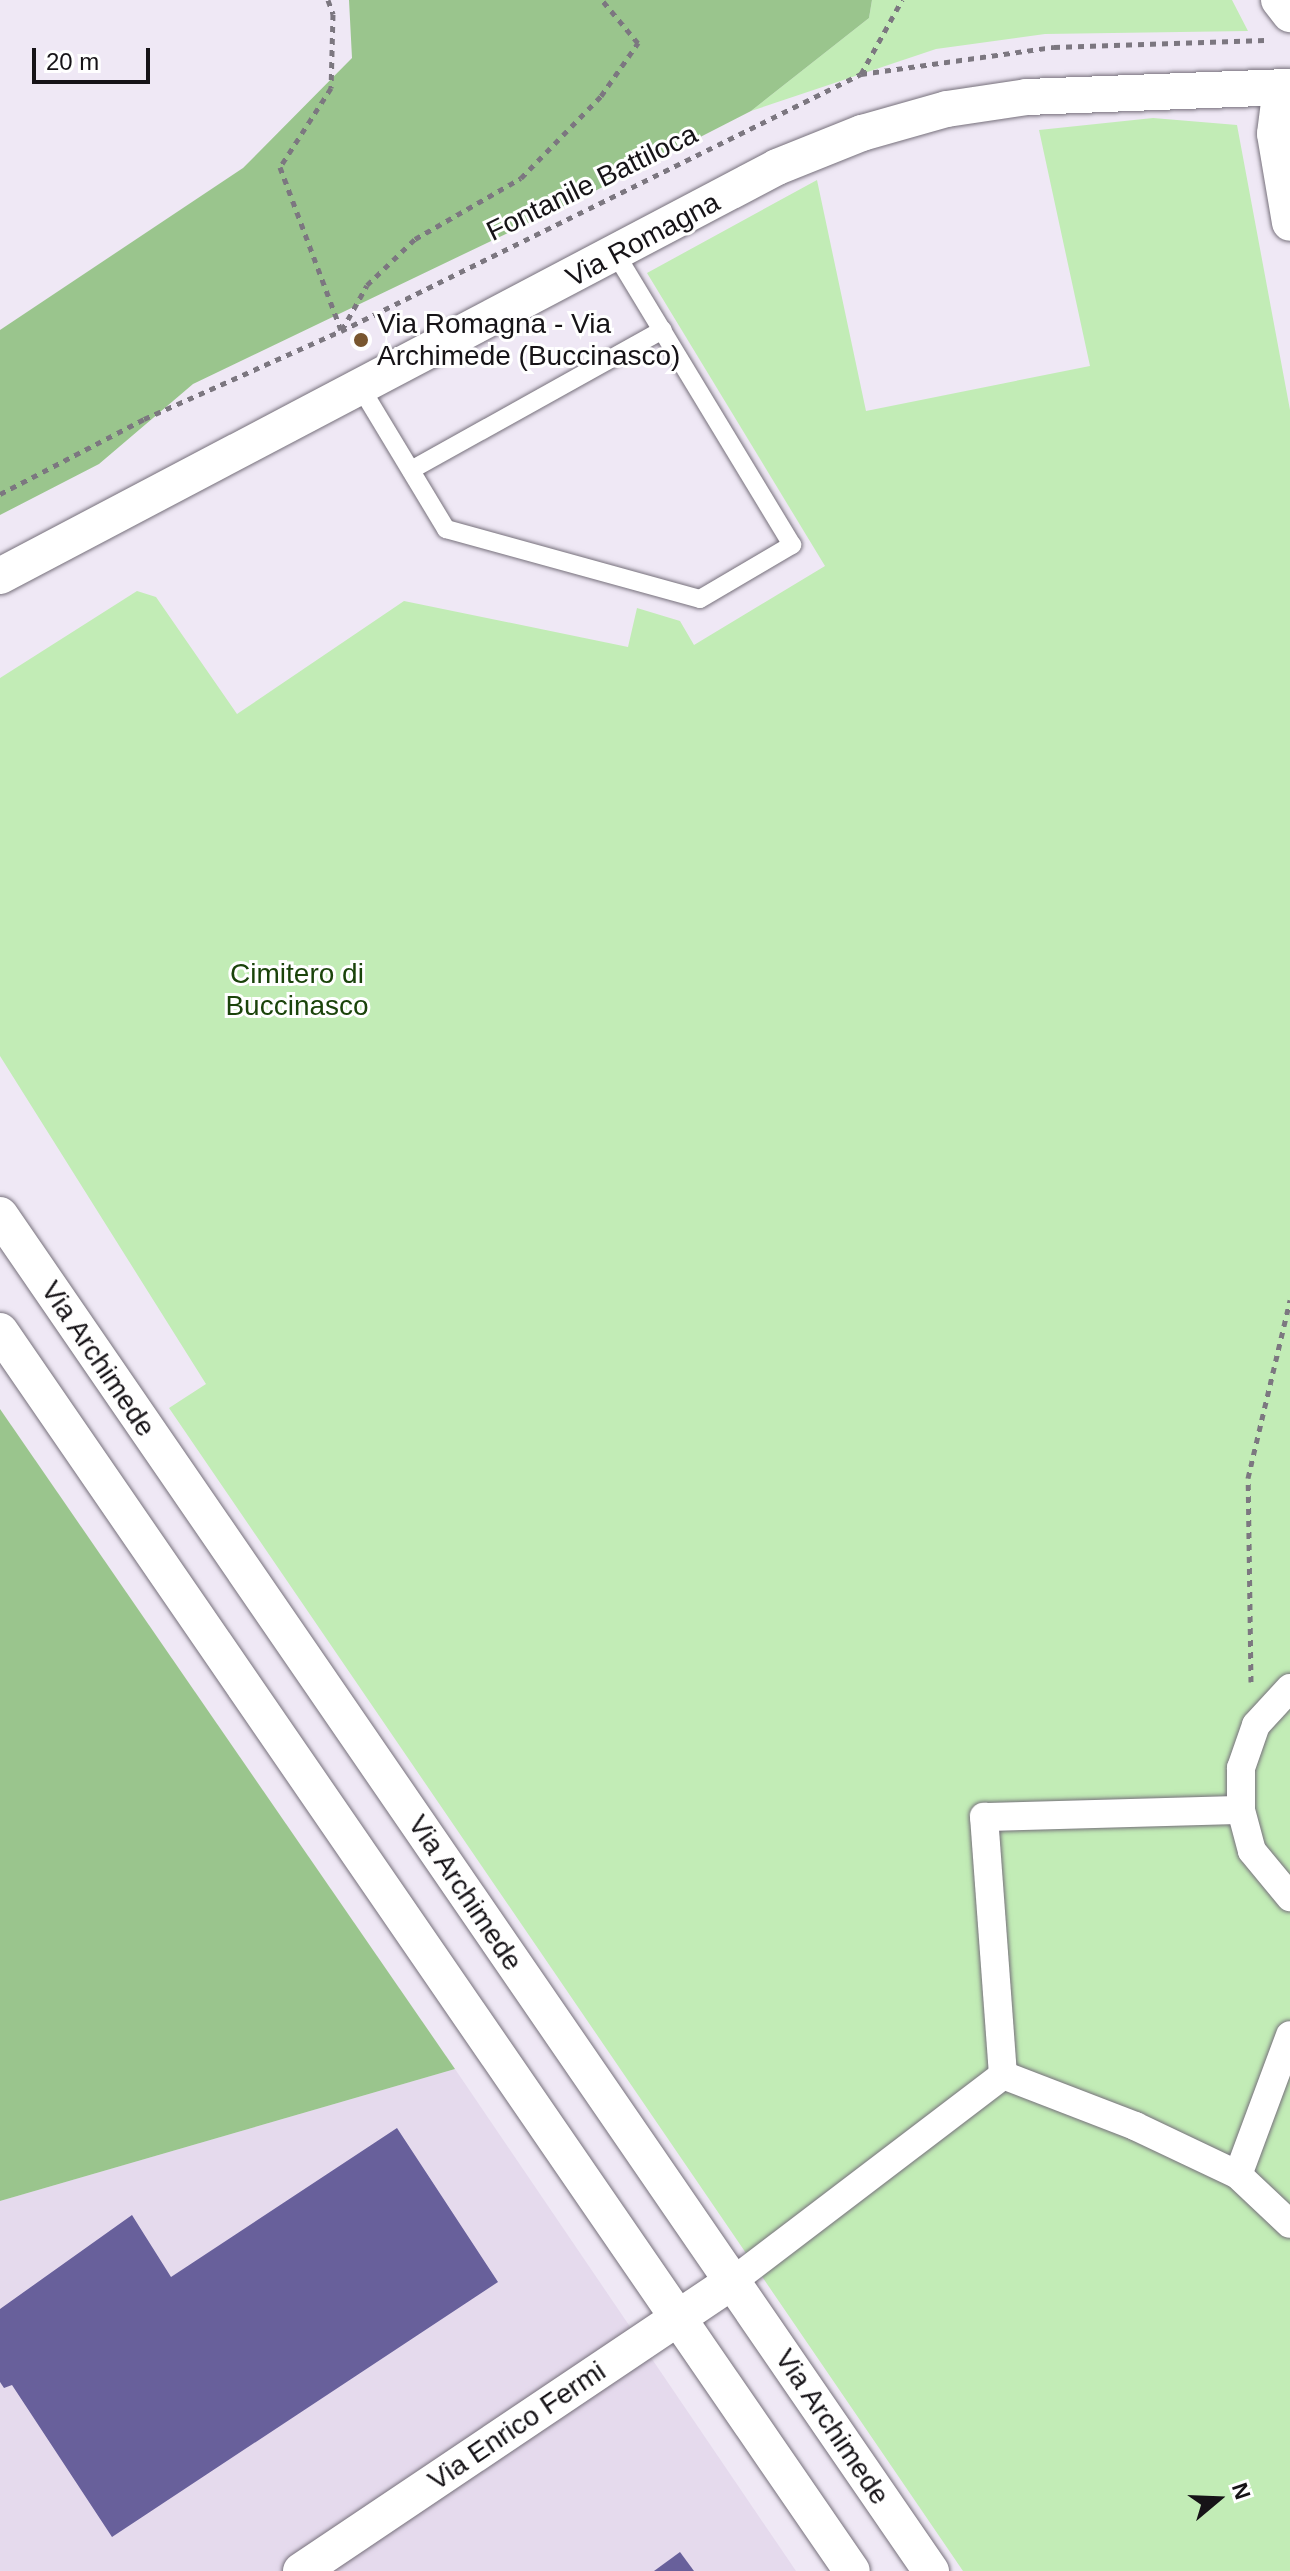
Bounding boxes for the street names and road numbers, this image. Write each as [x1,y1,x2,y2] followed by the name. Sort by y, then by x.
[481,117,703,249] street label: Fontanile Battiloca
[560,185,726,295] street label: Via Romagna
[33,1274,163,1444] street label: Via Archimede
[400,1808,530,1978] street label: Via Archimede
[767,2342,897,2512] street label: Via Archimede
[422,2354,612,2498] street label: Via Enrico Fermi

